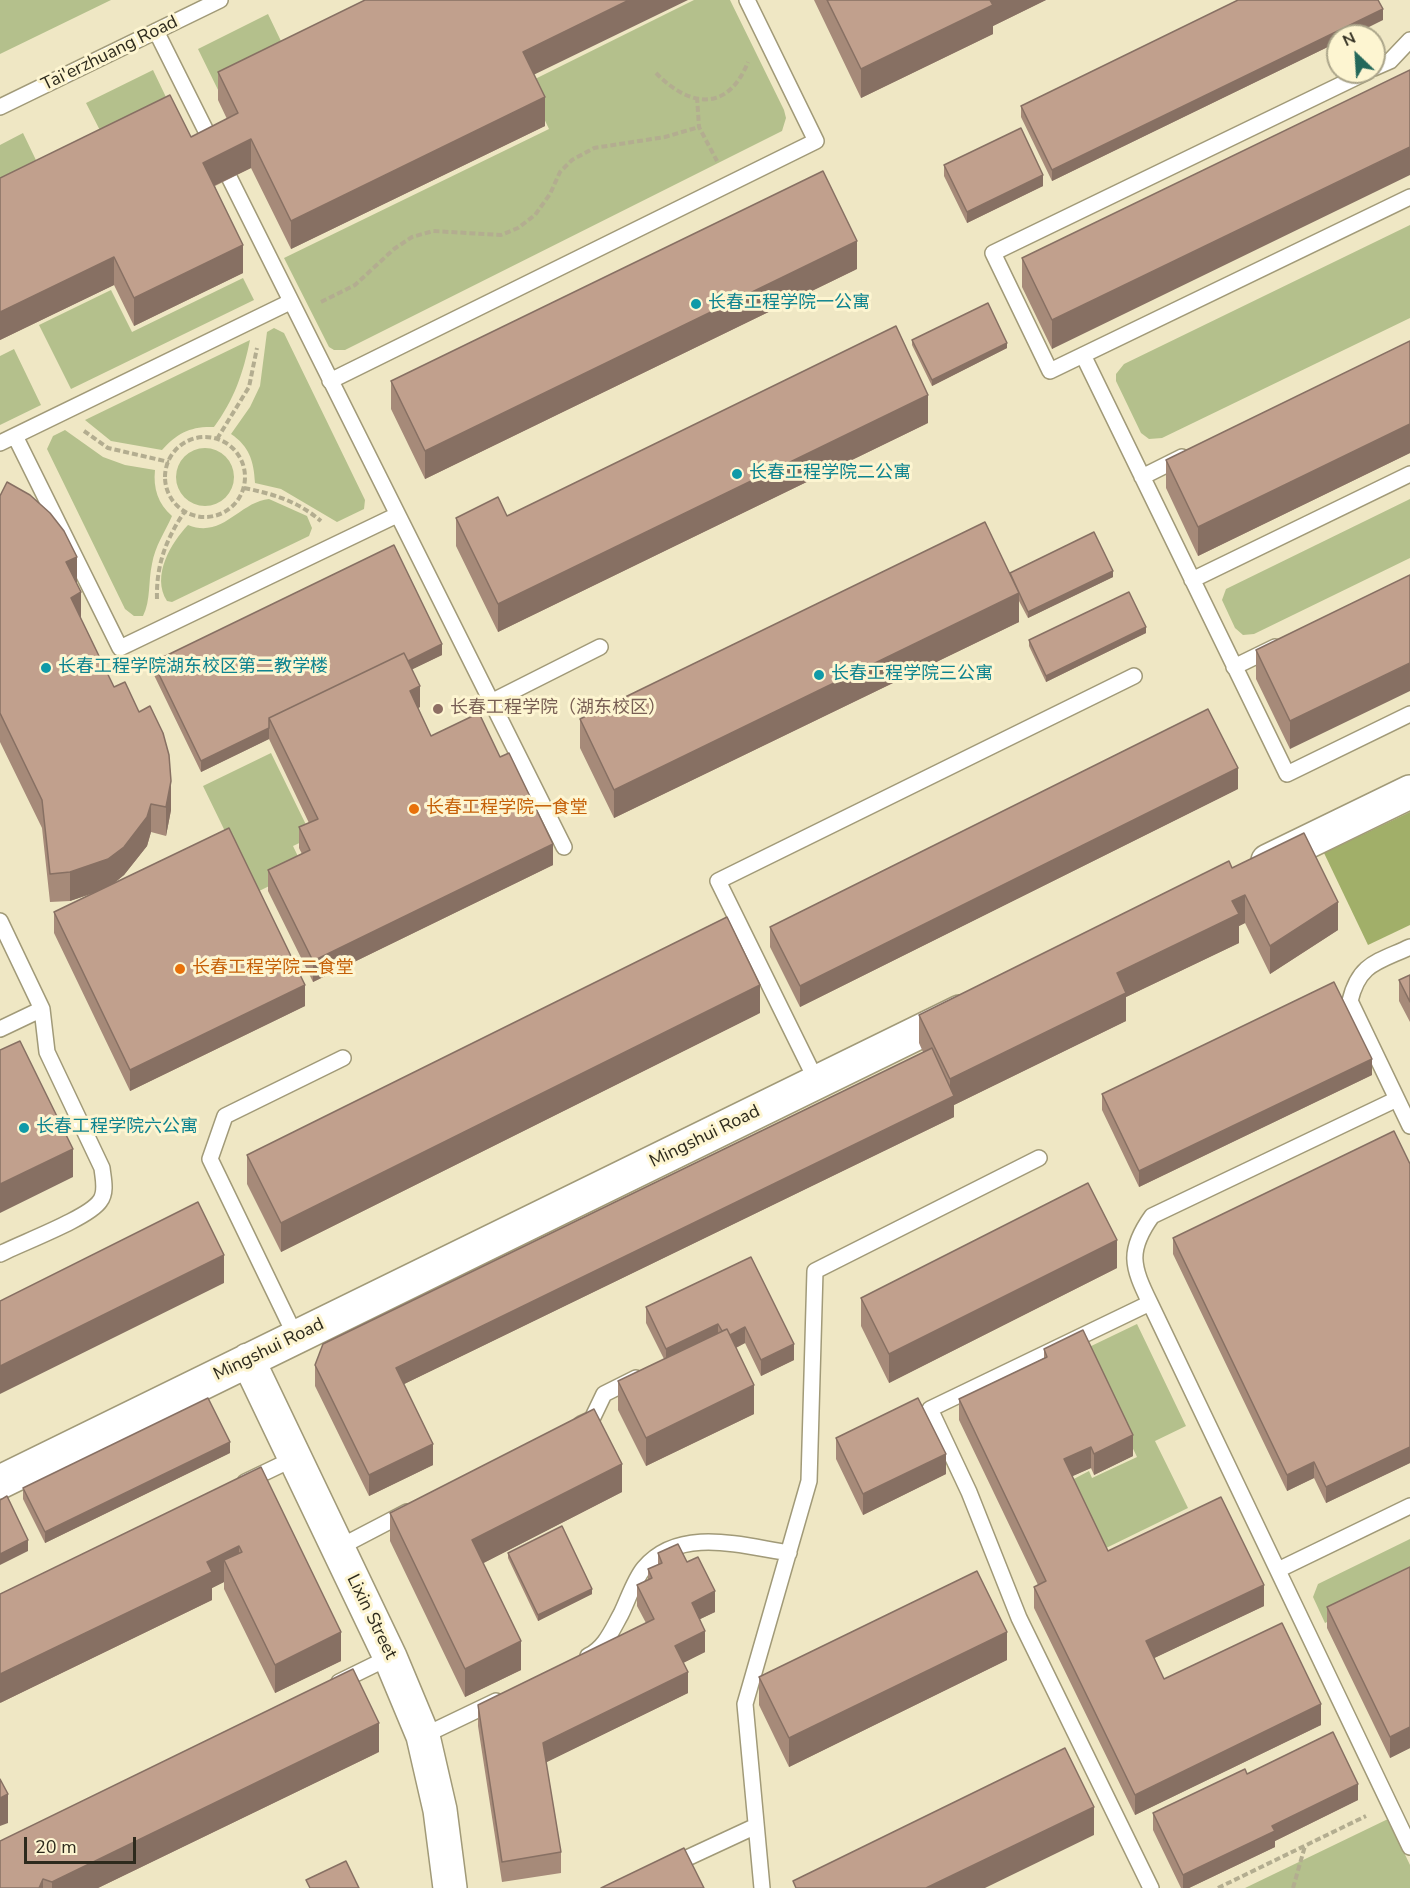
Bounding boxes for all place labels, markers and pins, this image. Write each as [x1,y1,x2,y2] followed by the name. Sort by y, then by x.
[708,293,870,315] place label: 长春工程学院一公寓
[689,297,703,311] marker: 长春工程学院一公寓
[749,463,911,485] place label: 长春工程学院二公寓
[730,467,744,481] marker: 长春工程学院二公寓
[58,657,328,679] place label: 长春工程学院湖东校区第二教学楼
[39,661,53,675] marker: 长春工程学院湖东校区第二教学楼
[831,664,993,686] place label: 长春工程学院三公寓
[812,668,826,682] marker: 长春工程学院三公寓
[450,698,666,720] place label: 长春工程学院（湖东校区）
[431,702,445,716] marker: 长春工程学院（湖东校区）
[426,798,588,820] place label: 长春工程学院一食堂
[407,802,421,816] marker: 长春工程学院一食堂
[192,958,354,980] place label: 长春工程学院二食堂
[173,962,187,976] marker: 长春工程学院二食堂
[36,1117,198,1139] place label: 长春工程学院六公寓
[17,1121,31,1135] marker: 长春工程学院六公寓

